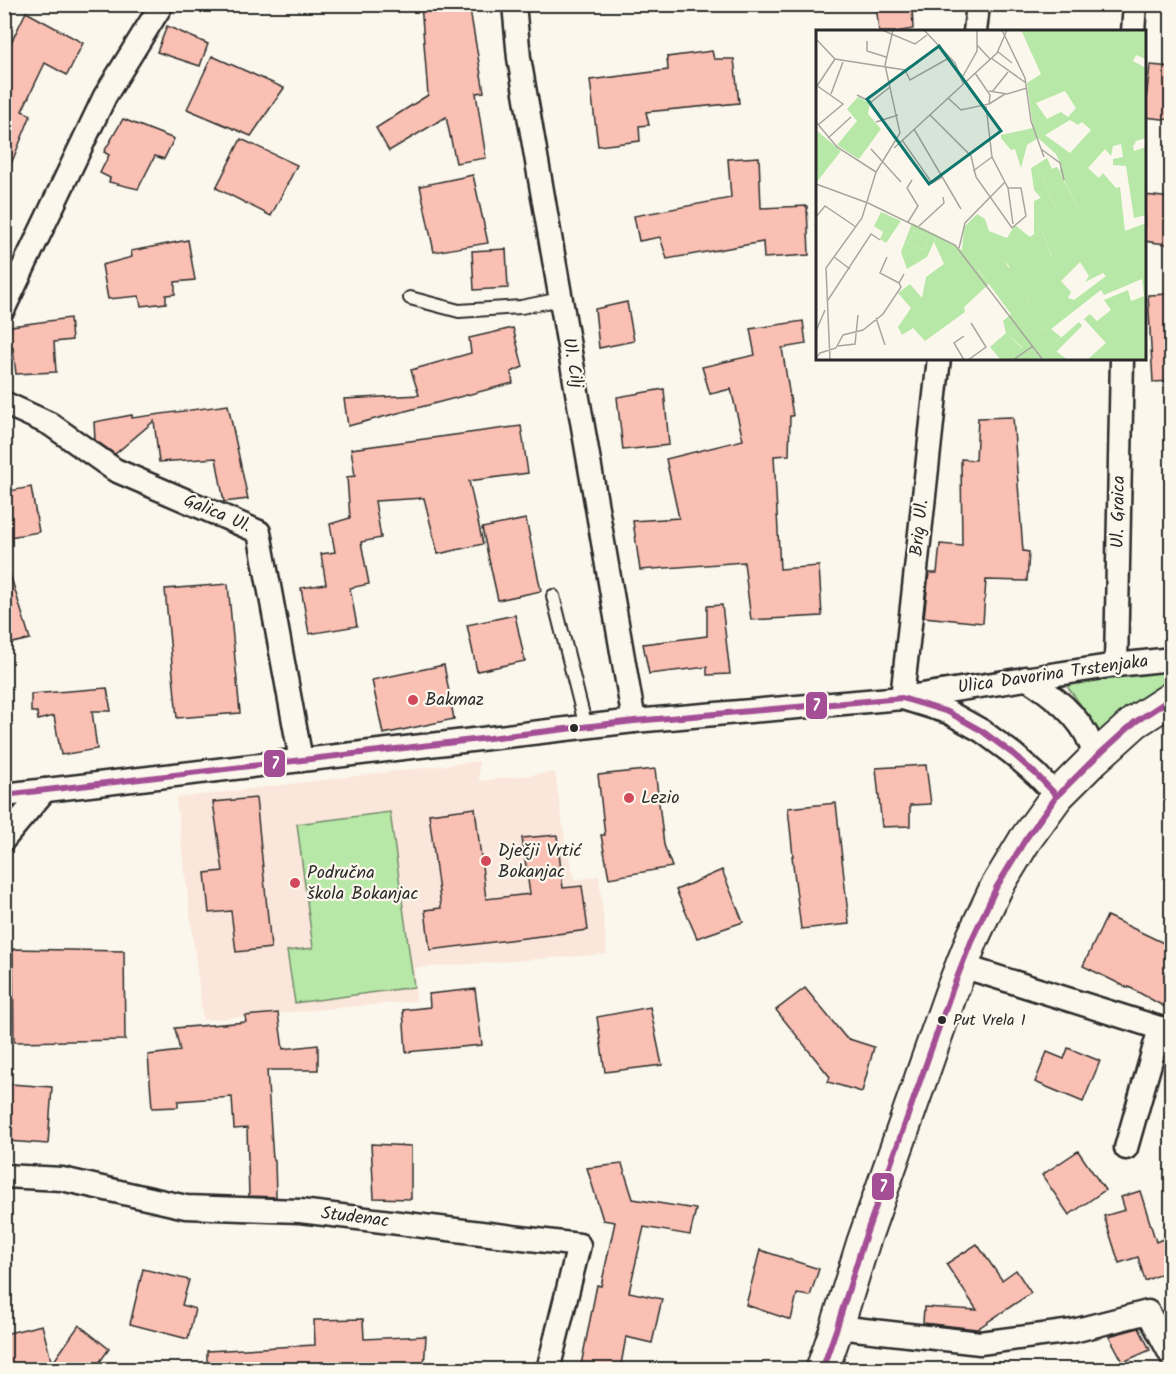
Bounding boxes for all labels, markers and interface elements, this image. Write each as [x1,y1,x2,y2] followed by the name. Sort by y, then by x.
[816,30,1146,360] inset map
[553,336,591,392] street label: Ul. Cilj
[1104,475,1134,549] street label: Ul. Graica
[179,487,255,541] street label: Galica Ul.
[903,498,937,558] street label: Brig Ul.
[956,647,1150,703] street label: Ulica Davorina Trstenjaka
[425,686,484,715] place label: Bakmaz
[805,691,828,720] line badge: 7
[406,693,420,707] marker: Bakmaz
[812,694,820,719] text: 7
[568,722,580,734] unlabelled marker
[263,749,286,778] line badge: 7
[271,752,279,777] text: 7
[641,784,679,813] place label: Lezio
[622,791,636,805] marker: Lezio
[498,837,582,887] place label: Dječji Vrtić Bokanjac
[479,854,493,868] marker: Dječji Vrtić Bokanjac
[307,859,418,909] place label: Područna škola Bokanjac
[288,876,302,890] marker: Područna škola Bokanjac
[953,1008,1026,1033] place label: Put Vrela 1
[936,1014,948,1026] marker: Put Vrela 1
[871,1172,895,1201] line badge: 7
[879,1175,887,1200] text: 7
[319,1199,391,1237] street label: Studenac

